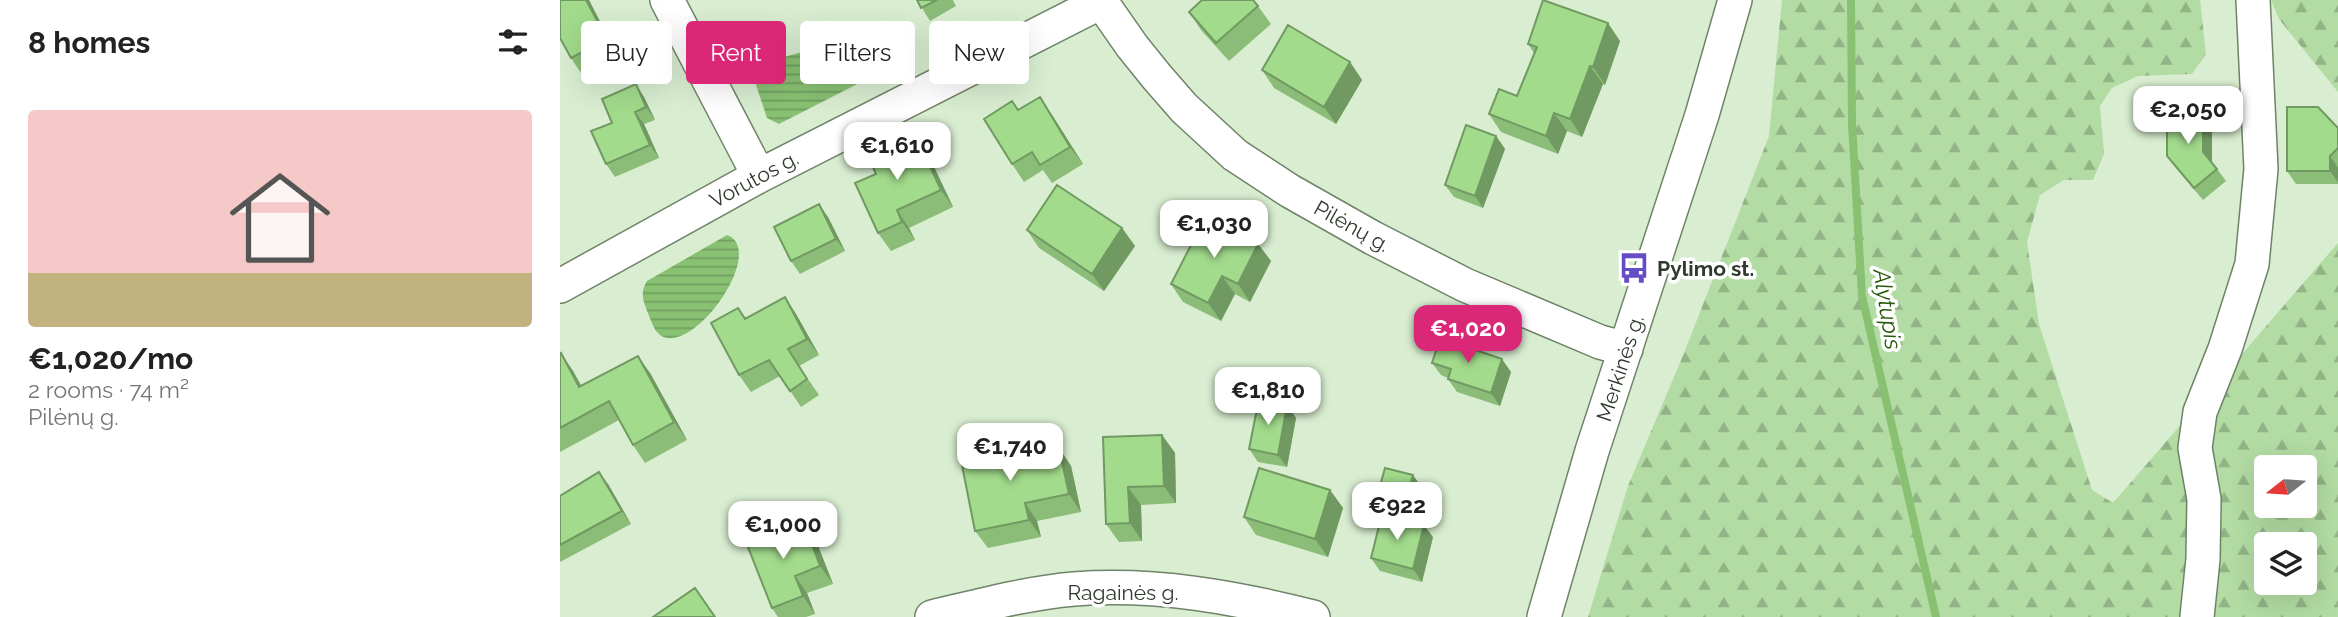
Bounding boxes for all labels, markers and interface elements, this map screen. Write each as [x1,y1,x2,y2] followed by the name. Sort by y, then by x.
[581,21,672,84] chip: Buy
[686,21,786,84] chip: Rent
[800,21,915,84] chip: Filters
[929,21,1029,84] chip: New
[494,23,532,61] icon: filters
[28,25,150,60] text: 8 homes
[2131,86,2245,146] pin: €2,050
[2149,95,2227,122] text: €2,050
[840,122,954,182] pin: €1,610
[860,131,934,158] text: €1,610
[705,145,803,213] street label: Vorutos g.
[217,155,343,281] icon: home
[1310,195,1394,257] street label: Pilėnų g.
[1157,201,1271,260] pin: €1,030
[1176,209,1252,236] text: €1,030
[1617,251,1651,285] bus stop icon: Pylimo st.
[1657,256,1754,281] place label: Pylimo st.
[1868,265,1908,352] water label: Alytupis
[1411,306,1525,365] pin: €1,020
[1591,312,1649,424] street label: Merkinės g.
[1430,314,1506,341] text: €1,020
[28,341,193,376] text: €1,020/mo
[1211,368,1325,427] pin: €1,810
[28,376,189,403] text: 2 rooms · 74 m²
[1231,376,1305,403] text: €1,810
[28,403,119,430] text: Pilėnų g.
[953,424,1067,483] pin: €1,740
[973,432,1047,459] text: €1,740
[2254,455,2317,518] north arrow
[2254,455,2317,595] map controls
[1356,482,1438,542] pin: €922
[1368,491,1426,518] text: €922
[726,502,840,561] pin: €1,000
[744,510,822,537] text: €1,000
[2254,532,2317,595] button: layers
[1067,580,1179,605] street label: Ragainės g.

